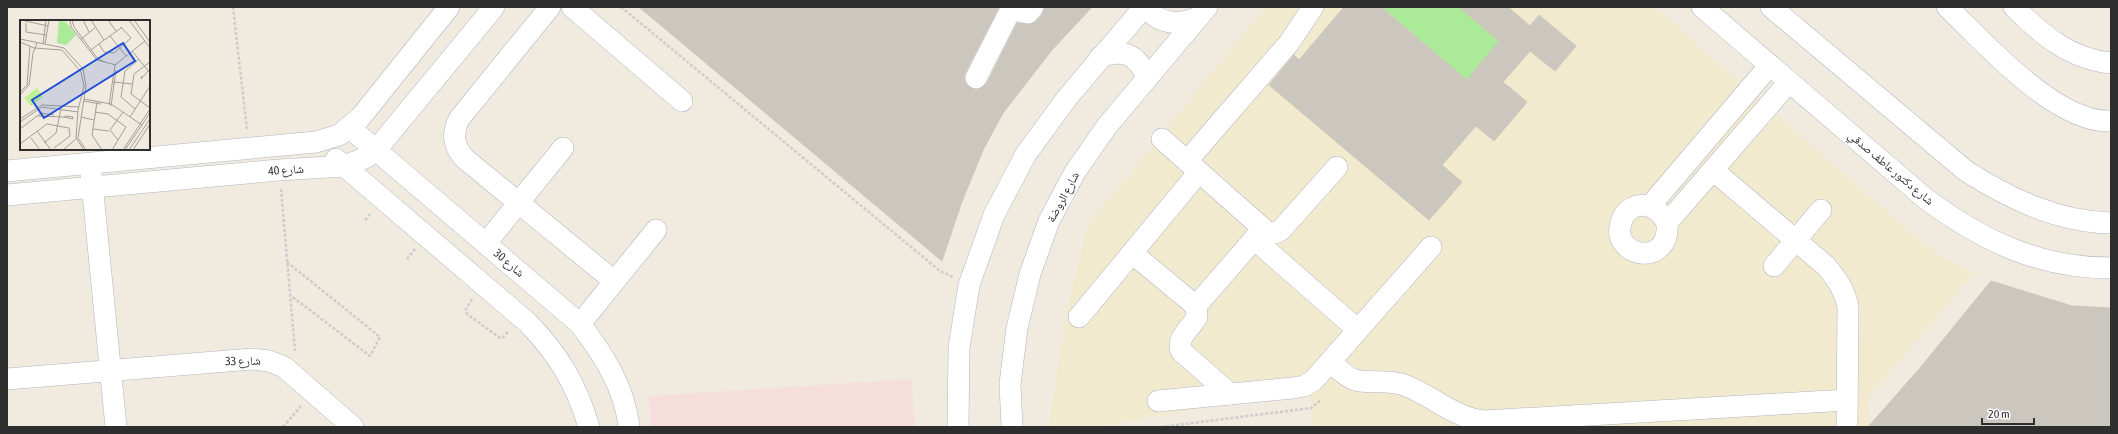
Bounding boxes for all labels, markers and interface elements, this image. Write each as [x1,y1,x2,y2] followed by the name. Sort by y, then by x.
[20,20,150,150] inset map
[1843,128,1937,210] street label: شارع دكتور عاطف صدقي
[268,162,304,179] street label: شارع 40
[1044,169,1083,225] street label: شارع الروضة
[490,246,527,281] street label: شارع 30
[225,354,261,369] street label: شارع 33
[1982,400,2034,426] scale bar
[1988,407,2010,421] text: 20 m

